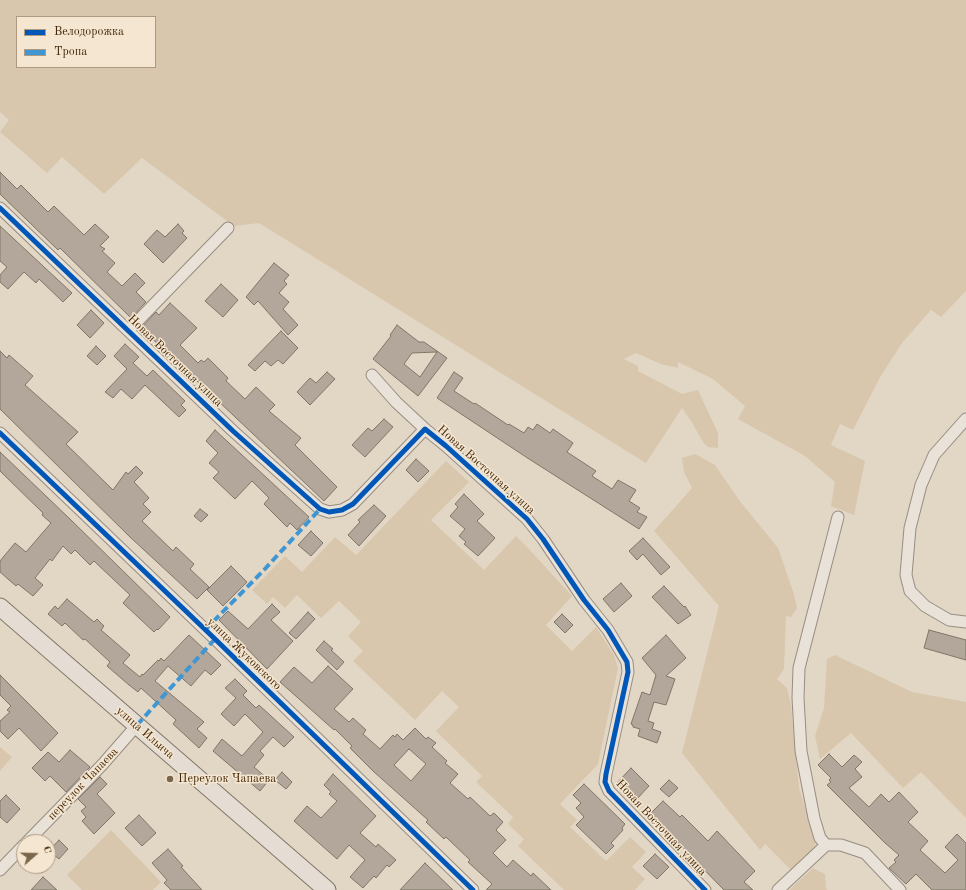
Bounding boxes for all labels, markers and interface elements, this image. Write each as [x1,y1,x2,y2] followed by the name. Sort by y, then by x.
[16,16,156,68] legend
[54,26,124,38] text: Велодорожка
[54,46,87,58] text: Тропа
[124,312,226,410] street label: Новая Восточная улица
[434,422,538,518] street label: Новая Восточная улица
[204,615,284,693] street label: улица Жуковского
[113,704,177,762] street label: улица Ильича
[45,745,121,823] street label: переулок Чапаева
[178,772,276,786] place label: Переулок Чапаева
[165,774,175,784] marker: Переулок Чапаева
[613,777,709,879] street label: Новая Восточная улица
[16,834,56,874] north arrow
[40,845,53,855] text: С

